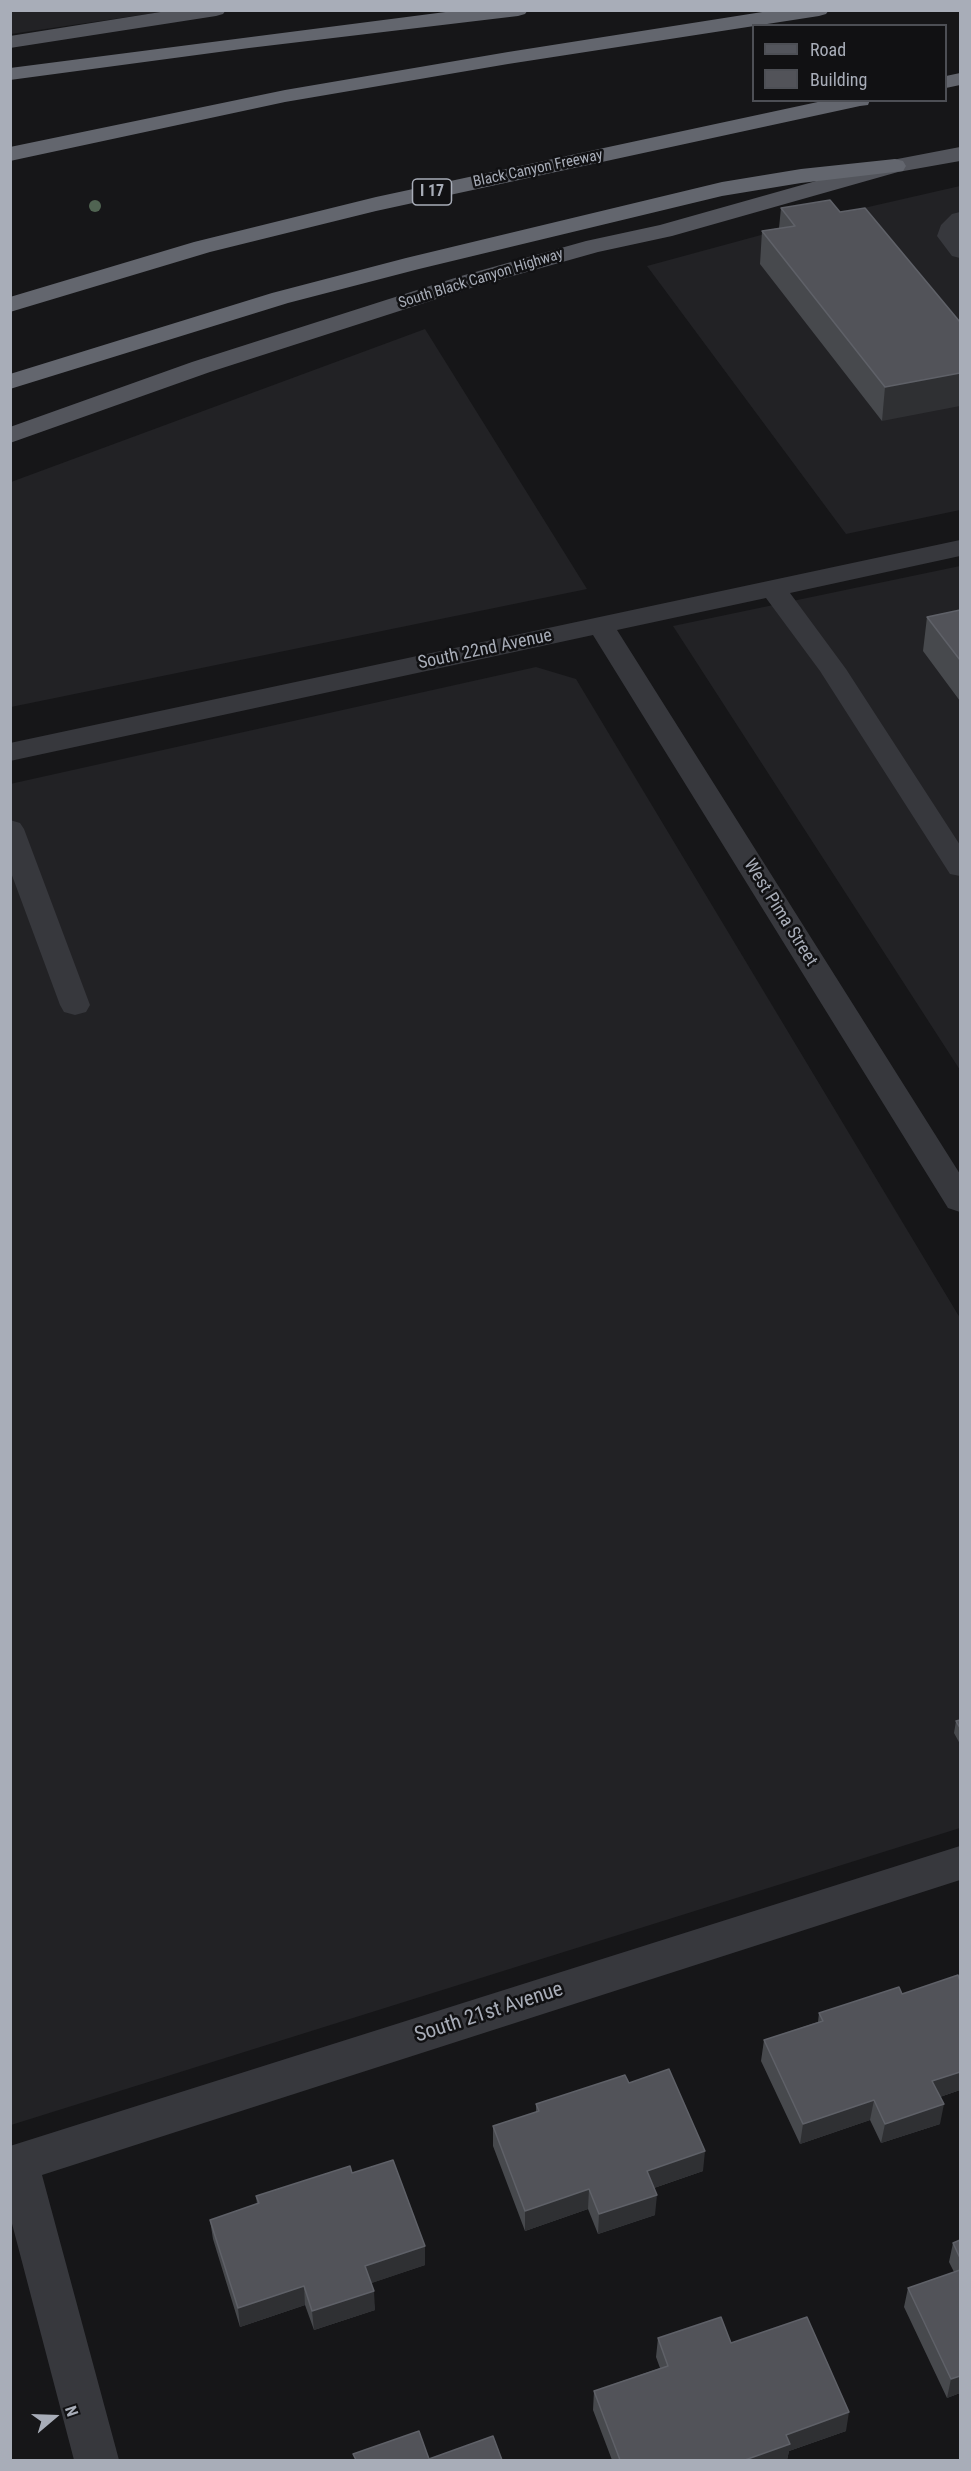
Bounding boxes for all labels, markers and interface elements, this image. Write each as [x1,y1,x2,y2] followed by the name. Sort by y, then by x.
[752,24,947,102] legend
[810,39,846,60] text: Road
[810,69,867,90] text: Building
[472,146,604,192] street label: Black Canyon Freeway
[412,179,452,205] road number: I 17
[396,245,566,313] street label: South Black Canyon Highway
[416,625,554,675] street label: South 22nd Avenue
[738,855,822,971] street label: West Pima Street
[412,1977,566,2049] street label: South 21st Avenue
[24,2387,84,2447] north arrow
[61,2403,82,2419] text: N

